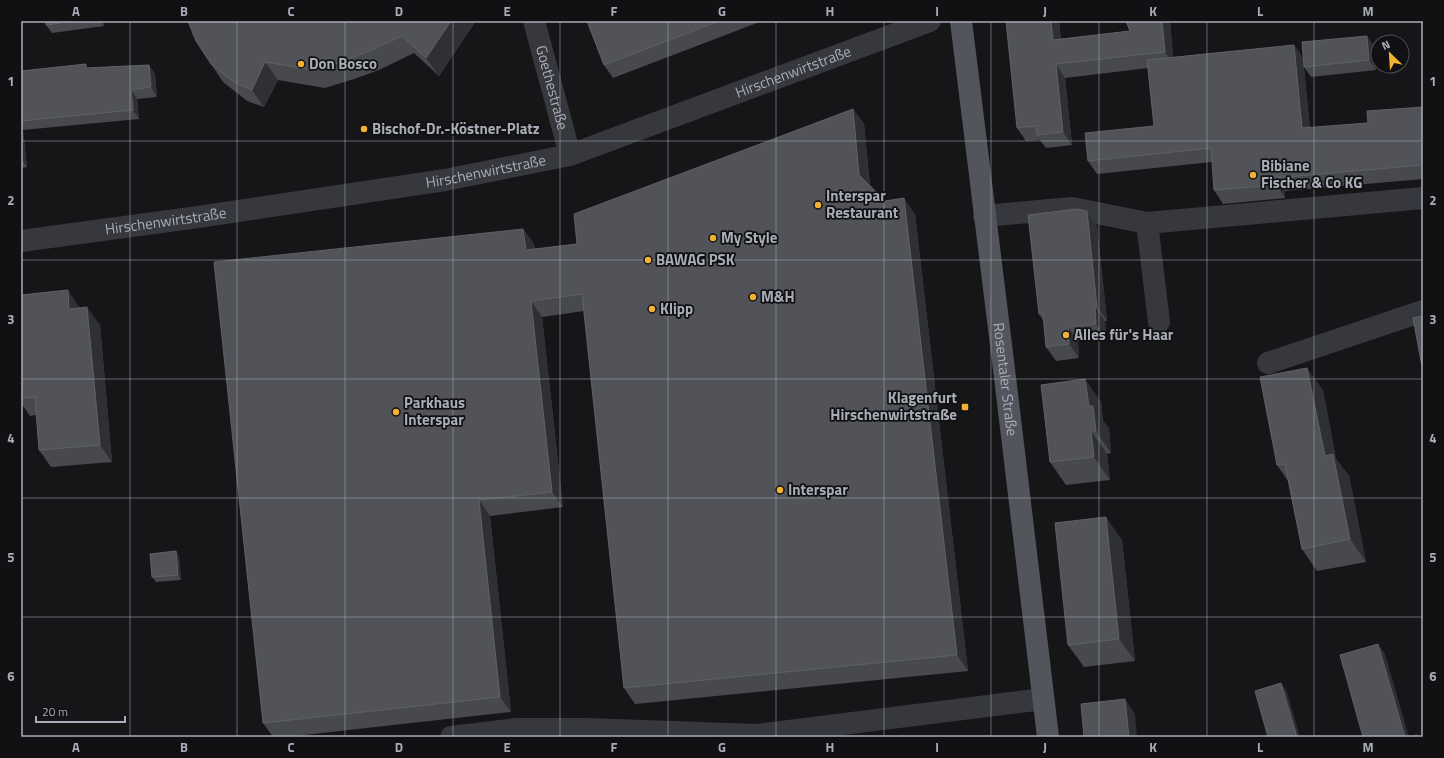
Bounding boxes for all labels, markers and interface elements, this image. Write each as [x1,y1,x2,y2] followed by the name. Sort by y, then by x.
[72,1,80,21] text: A
[180,1,188,21] text: B
[287,1,295,21] text: C
[395,1,403,21] text: D
[503,1,511,21] text: E
[611,1,618,21] text: F
[718,1,726,21] text: G
[826,1,834,21] text: H
[935,1,939,21] text: I
[1043,1,1047,21] text: J
[1149,1,1157,21] text: K
[1257,1,1263,21] text: L
[1362,1,1374,21] text: M
[1370,34,1410,74] north arrow
[1379,36,1393,54] text: N
[732,39,854,104] street label: Hirschenwirtstraße
[530,43,575,132] street label: Goethestraße
[309,52,377,75] place label: Don Bosco
[296,59,306,69] marker: Don Bosco
[7,71,15,91] text: 1
[1429,71,1437,91] text: 1
[372,117,540,140] place label: Bischof-Dr.-Köstner-Platz
[359,124,369,134] marker: Bischof-Dr.-Köstner-Platz
[424,148,548,194] street label: Hirschenwirtstraße
[1261,154,1363,194] place label: Bibiane Fischer & Co KG
[1248,170,1258,180] marker: Bibiane Fischer & Co KG
[826,184,899,224] place label: Interspar Restaurant
[7,190,15,210] text: 2
[1429,190,1437,210] text: 2
[813,200,823,210] marker: Interspar Restaurant
[104,201,228,241] street label: Hirschenwirtstraße
[721,226,778,249] place label: My Style
[708,233,718,243] marker: My Style
[656,248,735,271] place label: BAWAG PSK
[643,255,653,265] marker: BAWAG PSK
[761,285,795,308] place label: M&H
[748,292,758,302] marker: M&H
[660,297,693,320] place label: Klipp
[647,304,657,314] marker: Klipp
[7,309,15,329] text: 3
[1429,309,1437,329] text: 3
[987,321,1024,437] street label: Rosentaler Straße
[1074,323,1174,346] place label: Alles für's Haar
[1061,330,1071,340] marker: Alles für's Haar
[830,386,958,426] place label: Klagenfurt Hirschenwirtstraße
[404,391,465,431] place label: Parkhaus Interspar
[960,402,970,412] marker: Klagenfurt Hirschenwirtstraße
[391,407,401,417] marker: Parkhaus Interspar
[7,428,15,448] text: 4
[1429,428,1437,448] text: 4
[788,478,848,501] place label: Interspar
[775,485,785,495] marker: Interspar
[7,547,15,567] text: 5
[1429,547,1437,567] text: 5
[7,666,15,686] text: 6
[1429,666,1437,686] text: 6
[36,698,125,724] scale bar
[42,702,68,721] text: 20 m
[72,737,80,757] text: A
[180,737,188,757] text: B
[287,737,295,757] text: C
[395,737,403,757] text: D
[503,737,511,757] text: E
[611,737,618,757] text: F
[718,737,726,757] text: G
[826,737,834,757] text: H
[935,737,939,757] text: I
[1043,737,1047,757] text: J
[1149,737,1157,757] text: K
[1257,737,1263,757] text: L
[1362,737,1374,757] text: M

